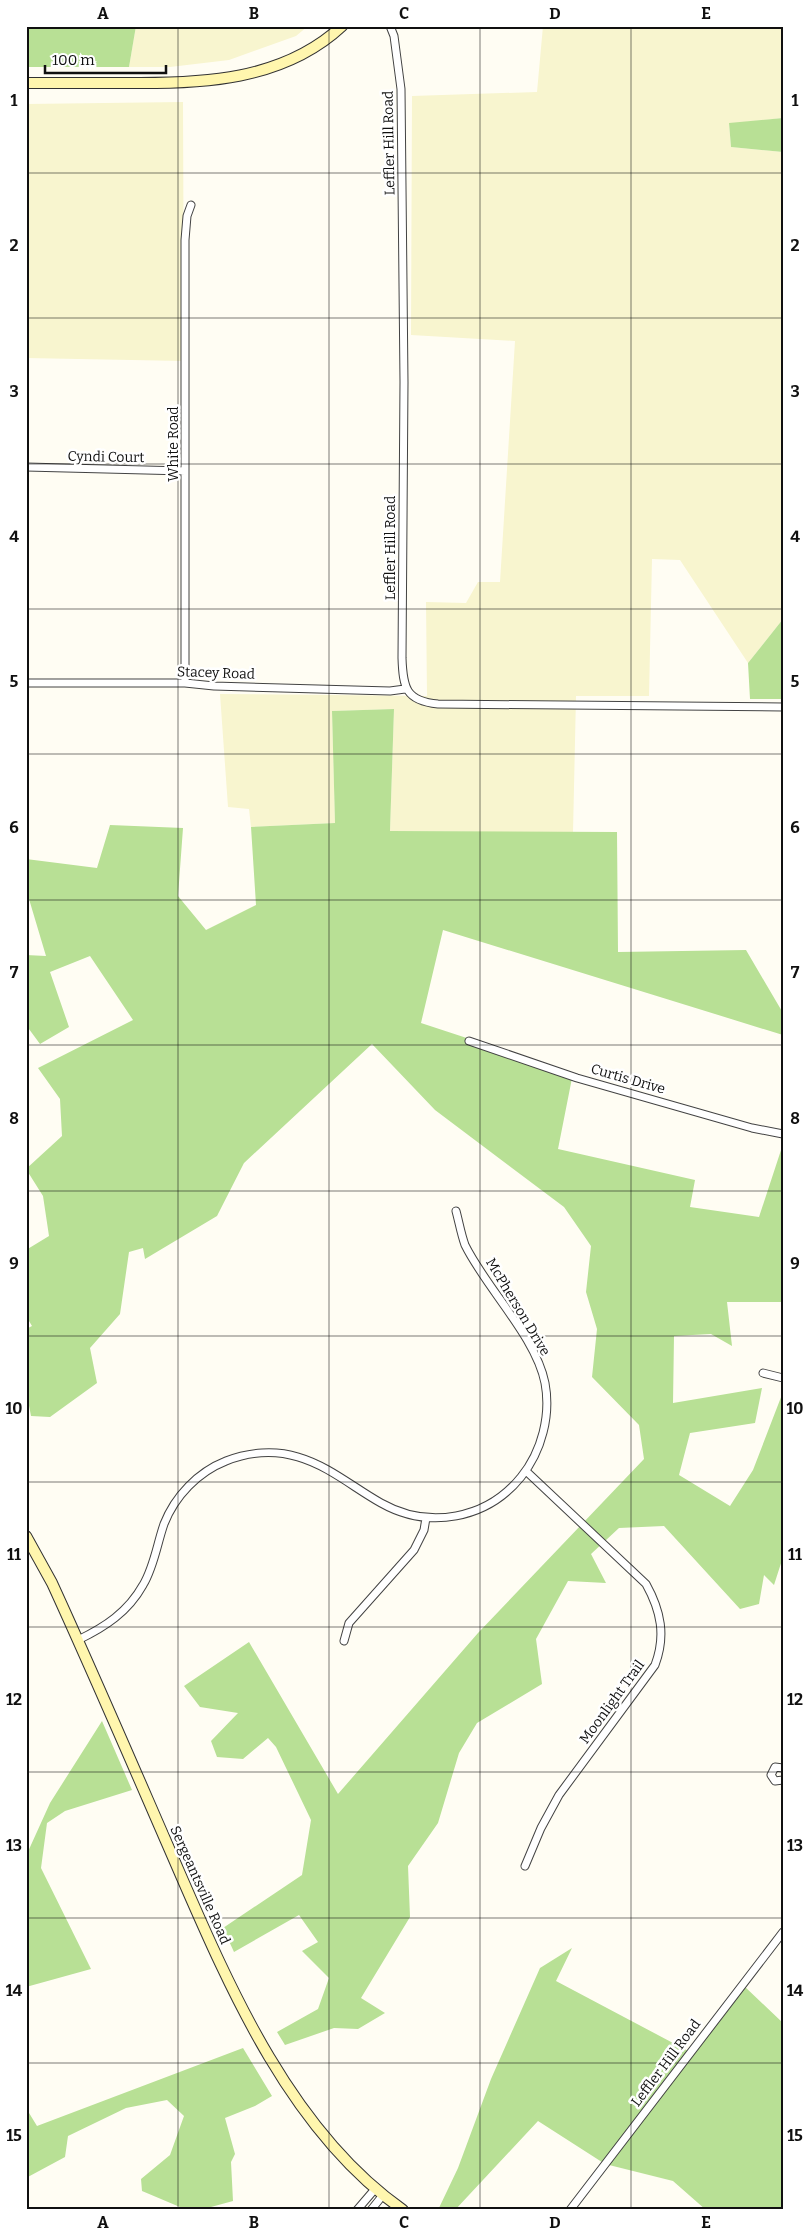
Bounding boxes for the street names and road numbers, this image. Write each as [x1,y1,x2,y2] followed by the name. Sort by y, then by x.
[380,91,398,195] street label: Leffler Hill Road
[165,406,182,482] street label: White Road
[67,448,145,466] street label: Cyndi Court
[382,496,399,600] street label: Leffler Hill Road
[177,663,255,683] street label: Stacey Road
[589,1060,667,1098] street label: Curtis Drive
[482,1255,554,1359] street label: McPherson Drive
[576,1657,648,1747] street label: Moonlight Trail
[166,1823,234,1947] street label: Sergeantsville Road
[628,2016,704,2110] street label: Leffler Hill Road

